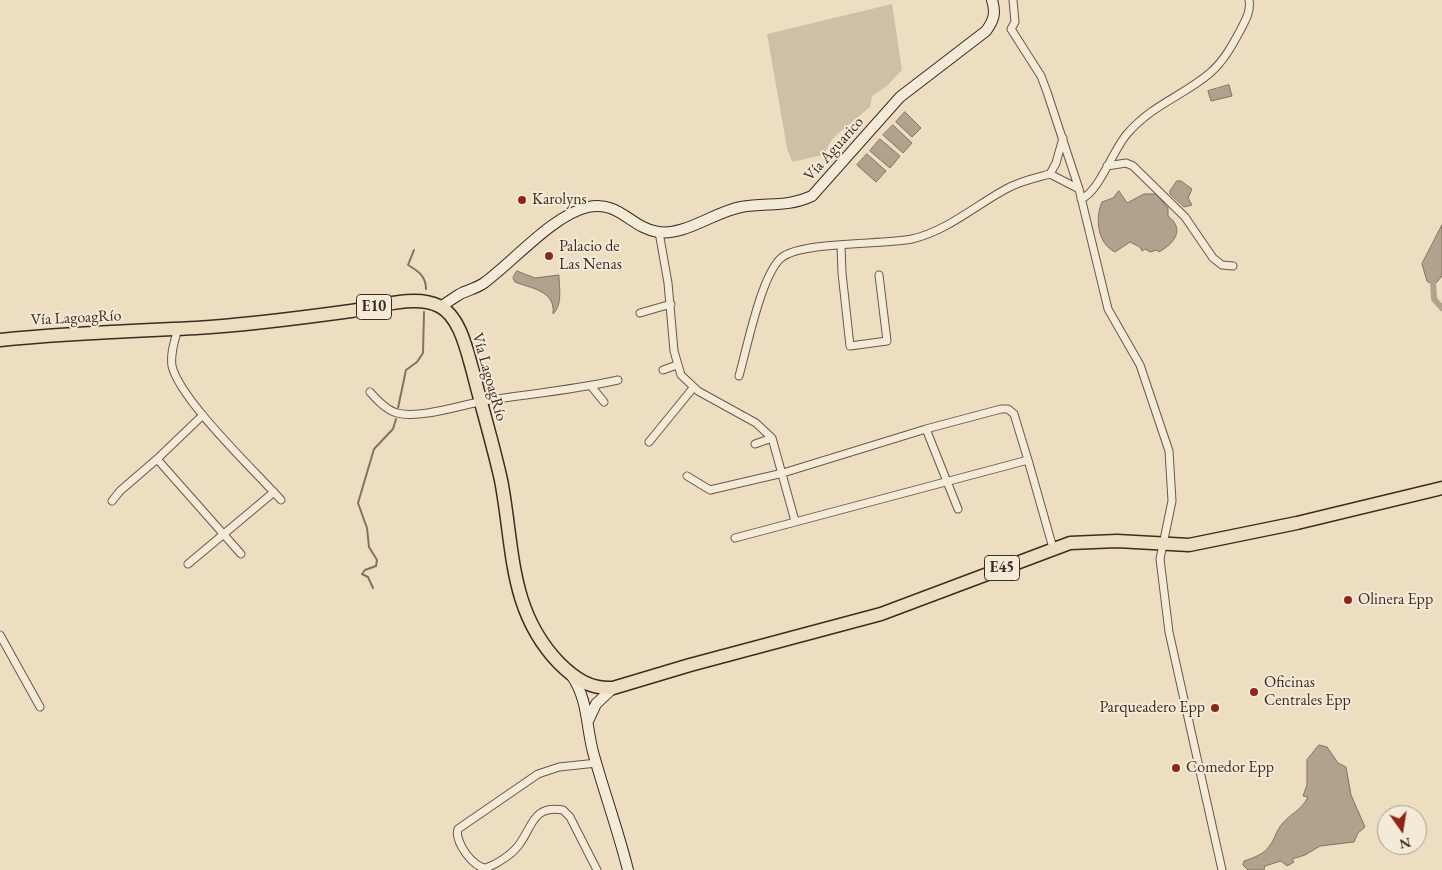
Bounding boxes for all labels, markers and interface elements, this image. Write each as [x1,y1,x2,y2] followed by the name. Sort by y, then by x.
[800,113,868,185] street label: Vía Aguarico
[532,190,587,210] place label: Karolyns
[516,194,528,206] marker: Karolyns
[559,237,622,275] place label: Palacio de Las Nenas
[543,250,555,262] marker: Palacio de Las Nenas
[356,294,392,320] road number: E10
[30,306,122,330] street label: Vía LagoagRío
[467,331,511,423] street label: Vía LagoagRío
[984,556,1020,580] road number: E45
[1358,590,1433,610] place label: Olinera Epp
[1342,594,1354,606] marker: Olinera Epp
[1264,673,1351,711] place label: Oficinas Centrales Epp
[1248,686,1260,698] marker: Oficinas Centrales Epp
[1099,698,1205,718] place label: Parqueadero Epp
[1209,702,1221,714] marker: Parqueadero Epp
[1186,758,1274,778] place label: Comedor Epp
[1170,762,1182,774] marker: Comedor Epp
[1377,805,1427,855] north arrow
[1398,834,1413,854] text: N

